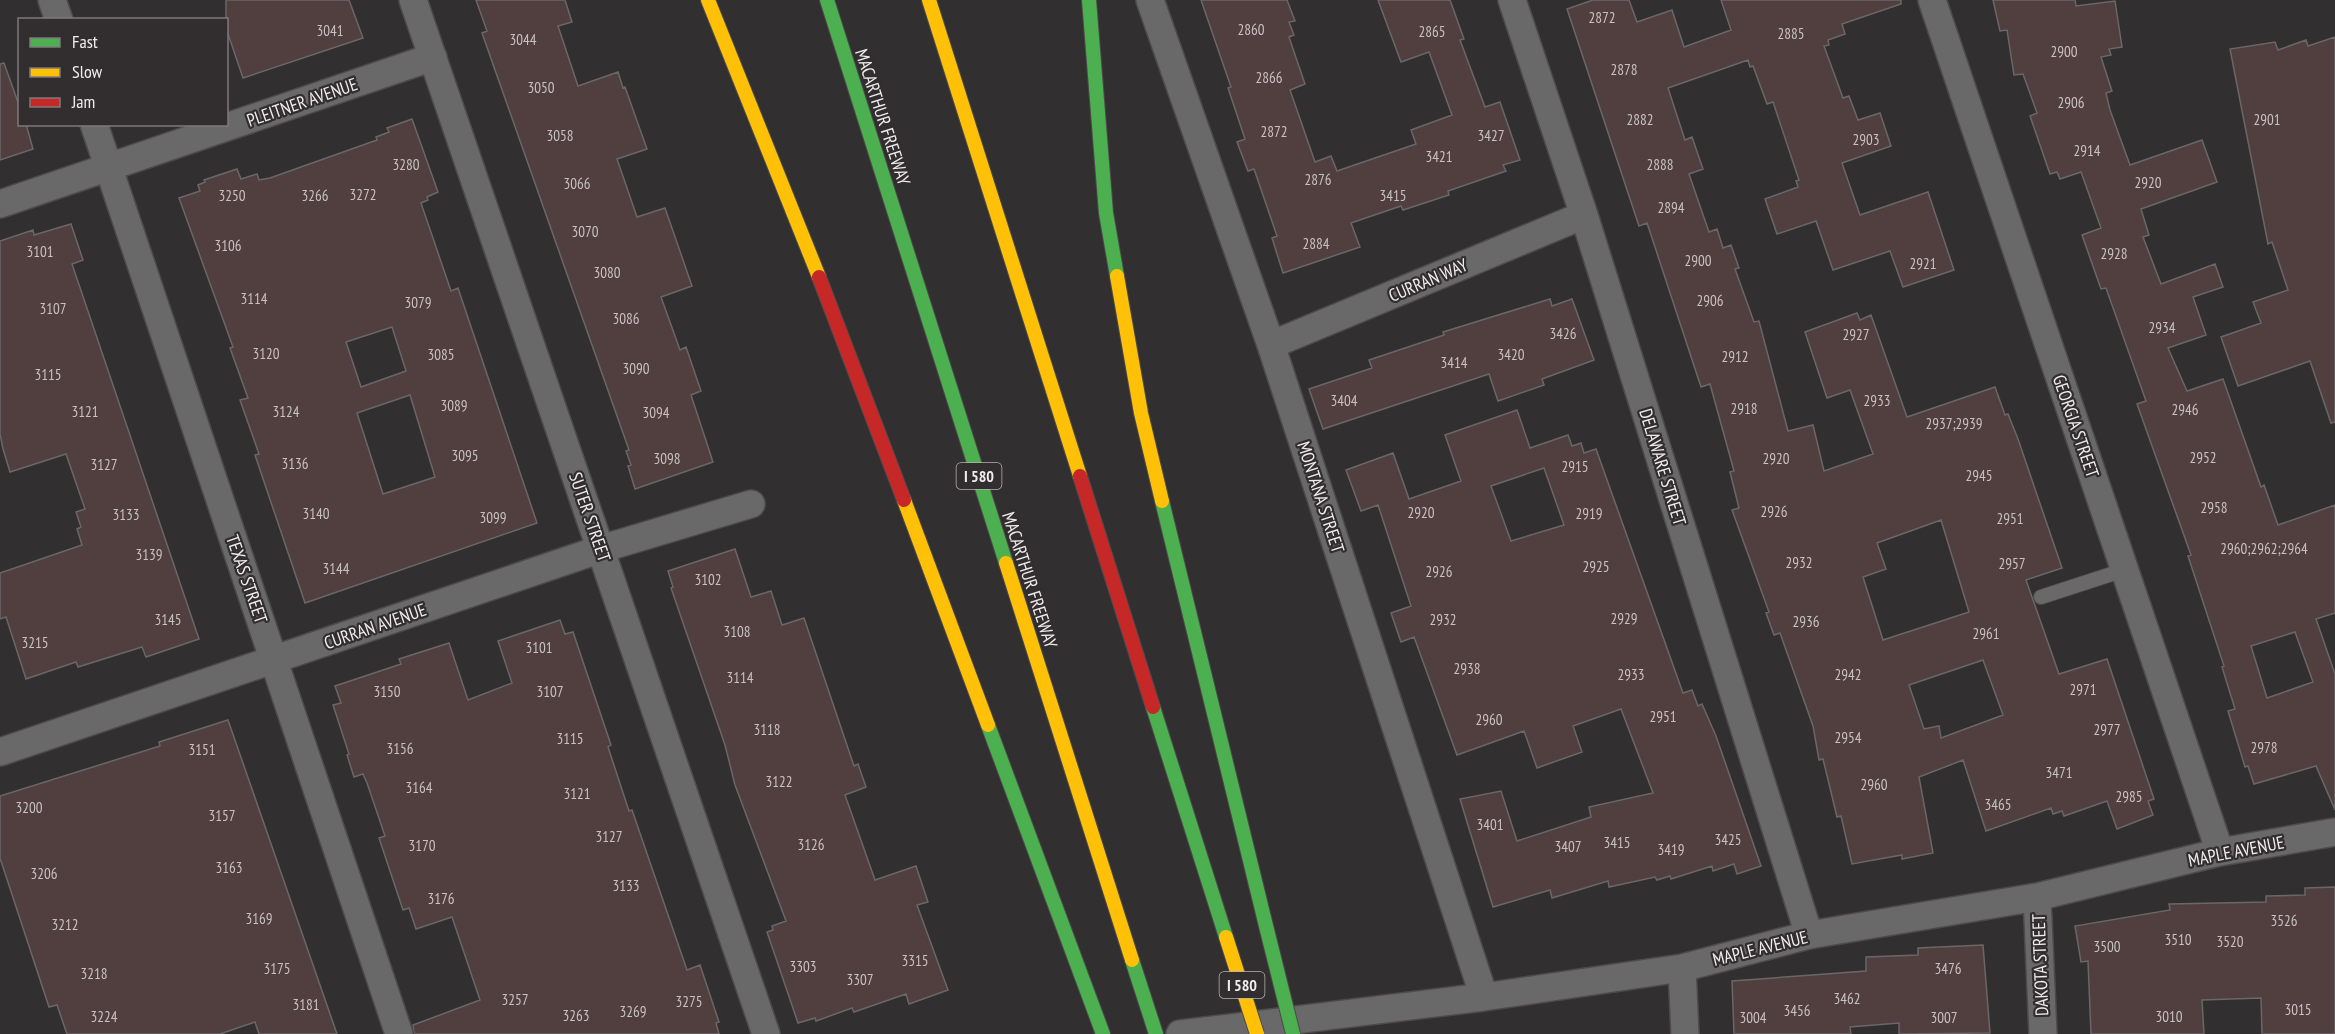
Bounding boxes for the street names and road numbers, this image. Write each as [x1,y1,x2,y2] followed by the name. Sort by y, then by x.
[850,46,916,189] street label: MACARTHUR FREEWAY
[244,72,360,132] street label: PLEITNER AVENUE
[1385,253,1472,307] street label: CURRAN WAY
[2048,372,2104,480] street label: GEORGIA STREET
[1634,406,1692,528] street label: DELAWARE STREET
[1292,438,1350,556] street label: MONTANA STREET
[956,463,1002,489] road number: I 580
[564,469,616,565] street label: SUTER STREET
[997,509,1063,652] street label: MACARTHUR FREEWAY
[221,532,273,626] street label: TEXAS STREET
[321,598,429,654] street label: CURRAN AVENUE
[2186,830,2286,872] street label: MAPLE AVENUE
[2027,914,2053,1016] street label: DAKOTA STREET
[1710,925,1810,971] street label: MAPLE AVENUE
[1220,972,1264,998] road number: I 580

